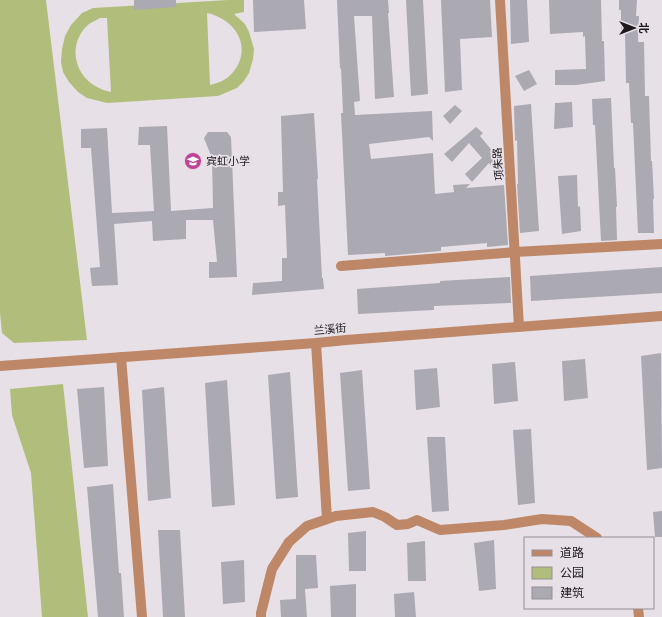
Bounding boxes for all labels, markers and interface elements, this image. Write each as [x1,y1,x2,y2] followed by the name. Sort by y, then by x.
[614,8,654,48] north arrow
[637,23,650,34] text: 北
[491,147,506,181] street label: 项朱路
[183,151,203,171] school or university icon: 宾虹小学
[206,155,250,168] place label: 宾虹小学
[313,322,347,337] street label: 兰溪街
[524,537,654,609] legend
[560,546,584,560] text: 道路
[560,566,584,580] text: 公园
[560,586,584,600] text: 建筑

